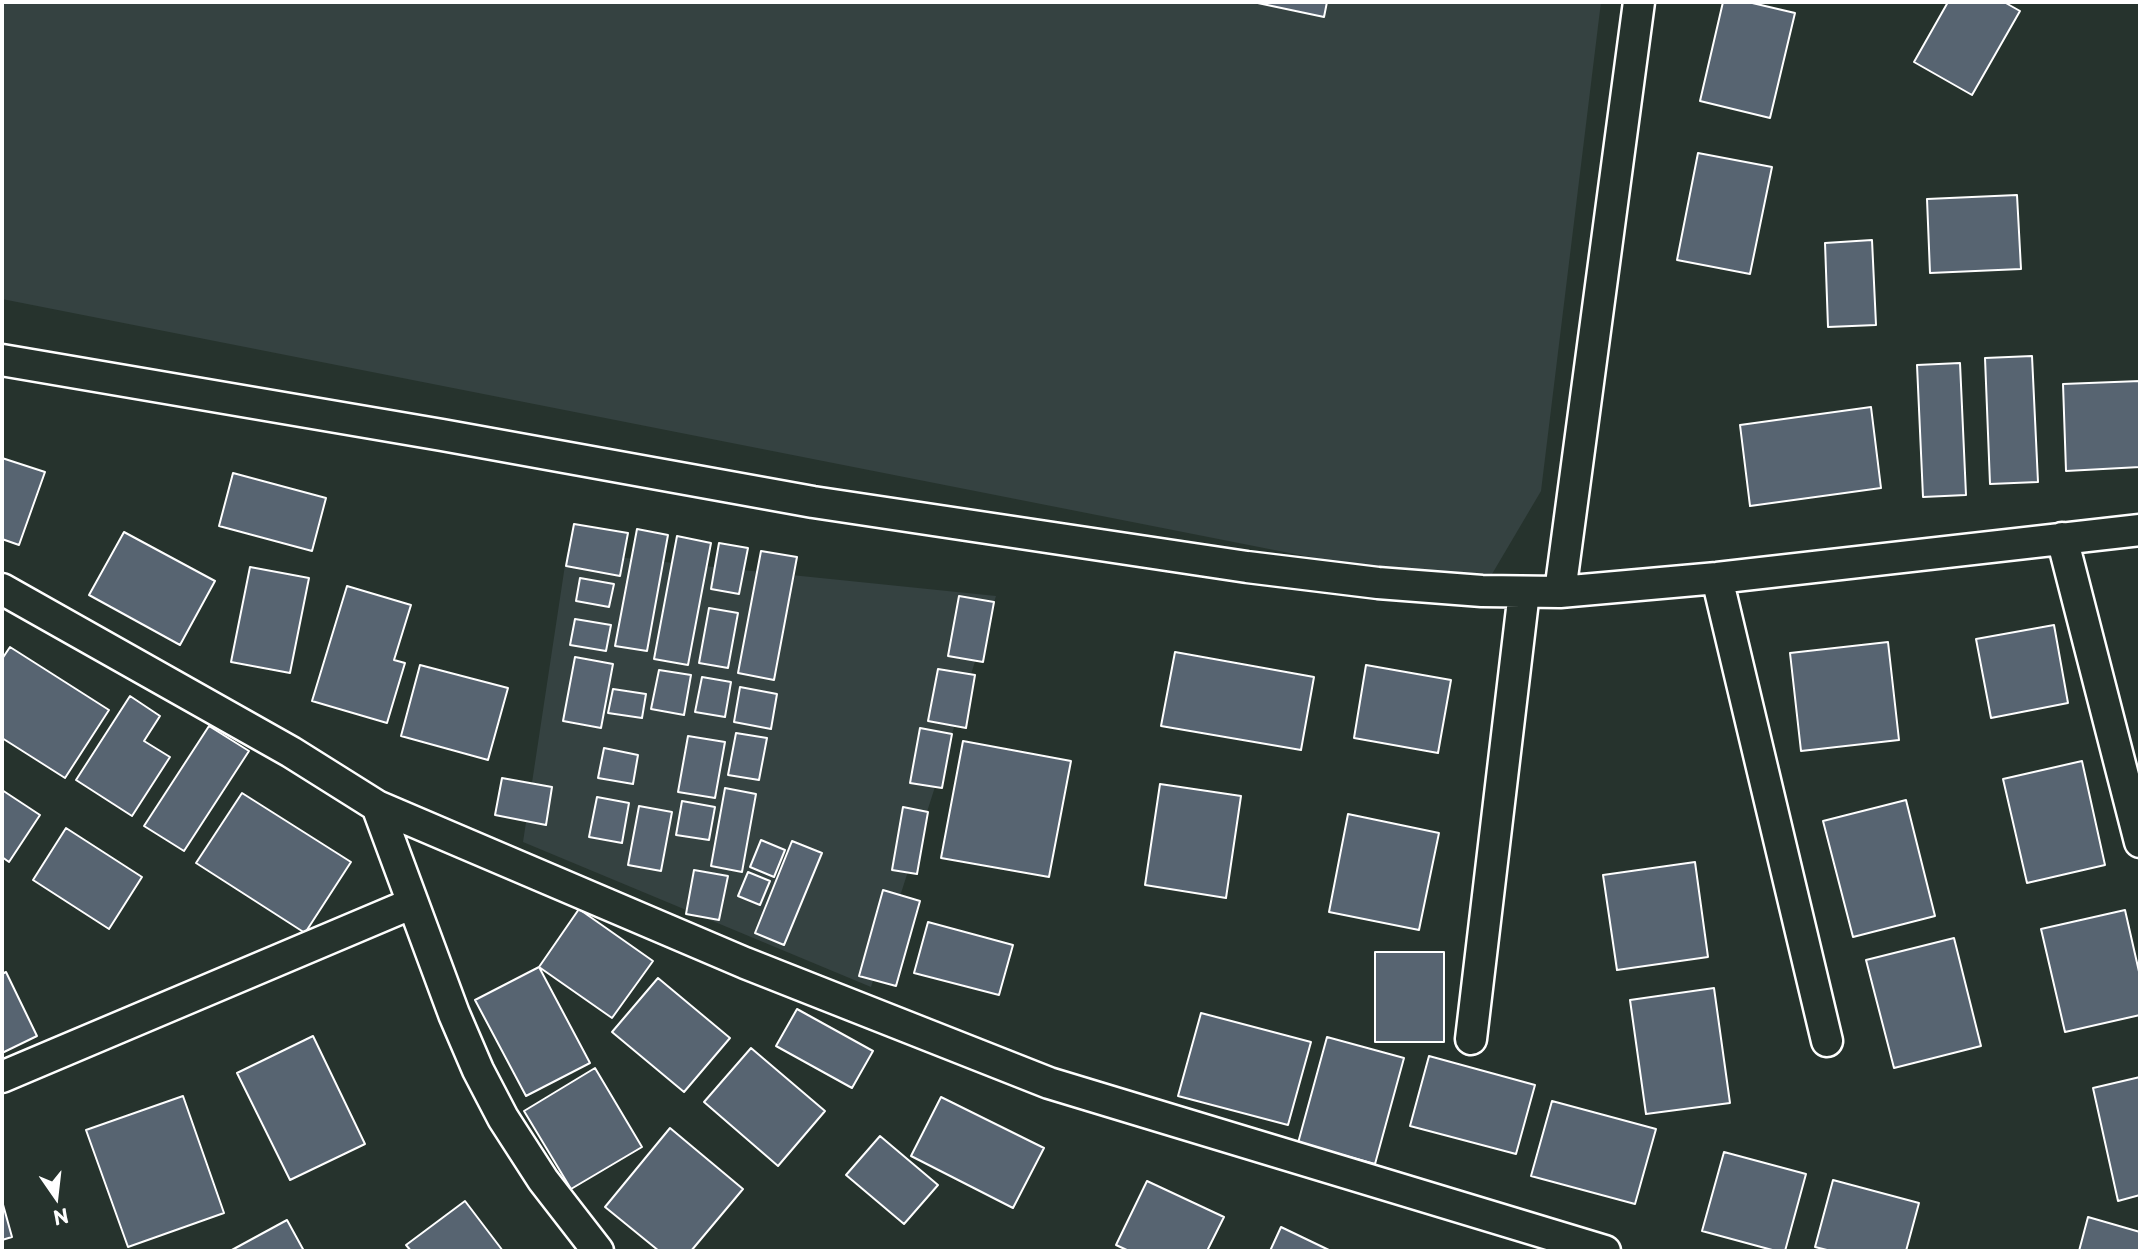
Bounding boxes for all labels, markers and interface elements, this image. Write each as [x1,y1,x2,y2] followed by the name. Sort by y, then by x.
[21,1162,91,1232] north arrow
[50,1202,72,1233] text: N

